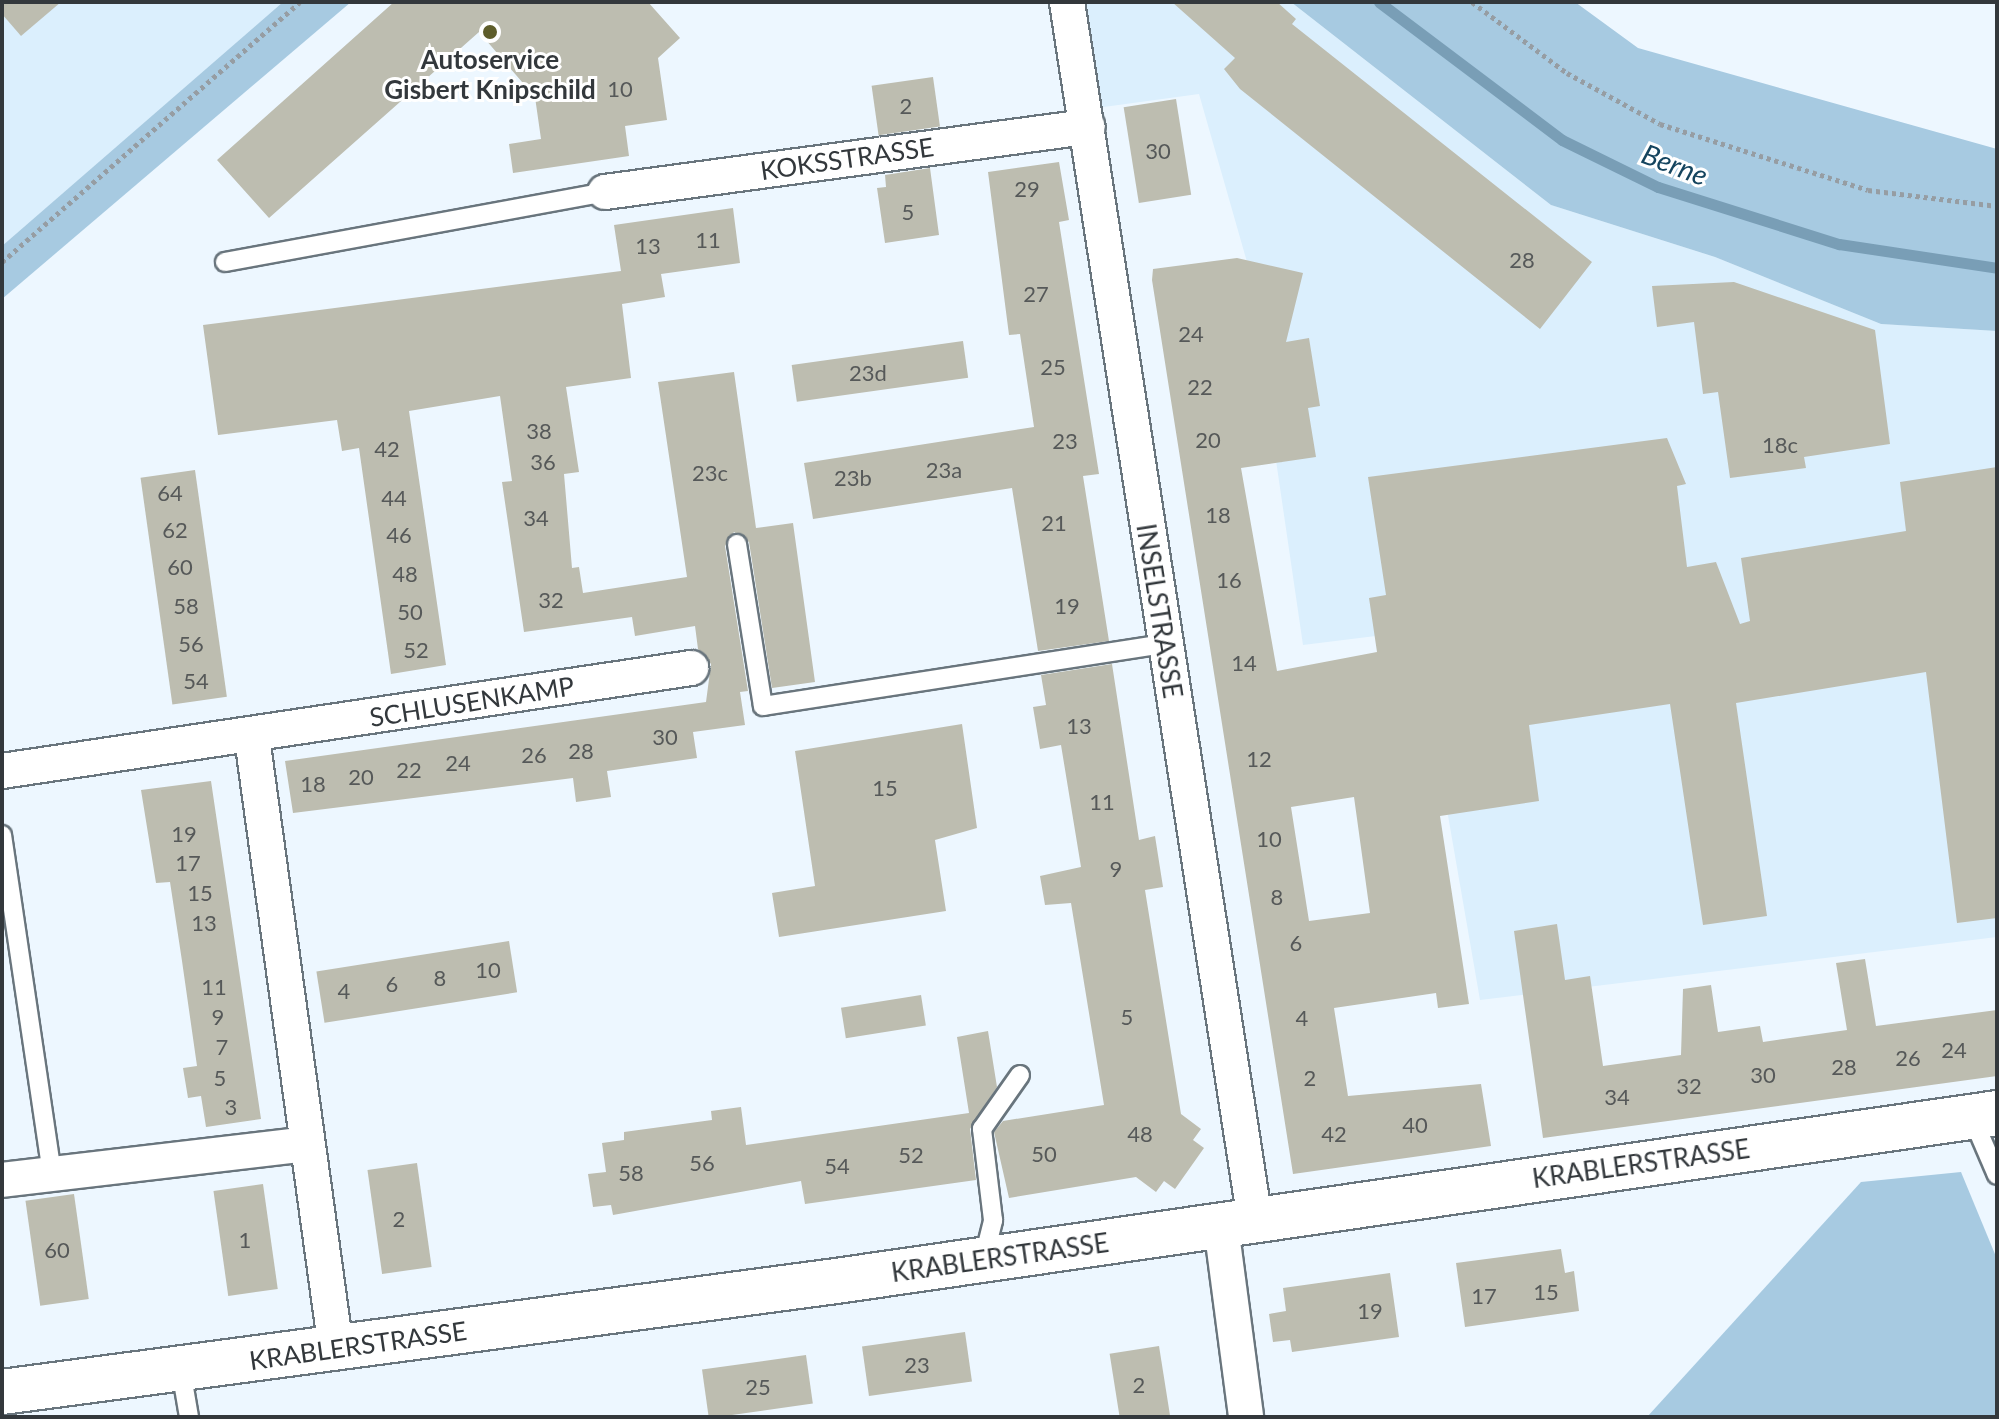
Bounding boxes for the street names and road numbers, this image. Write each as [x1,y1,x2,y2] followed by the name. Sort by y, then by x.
[758,131,936,187] street label: KOKSSTRASSE
[1130,522,1188,700] street label: INSELSTRASSE
[367,670,577,734] street label: SCHLUSENKAMP
[1530,1133,1752,1195] street label: KRABLERSTRASSE
[889,1227,1111,1289] street label: KRABLERSTRASSE
[247,1315,469,1377] street label: KRABLERSTRASSE

